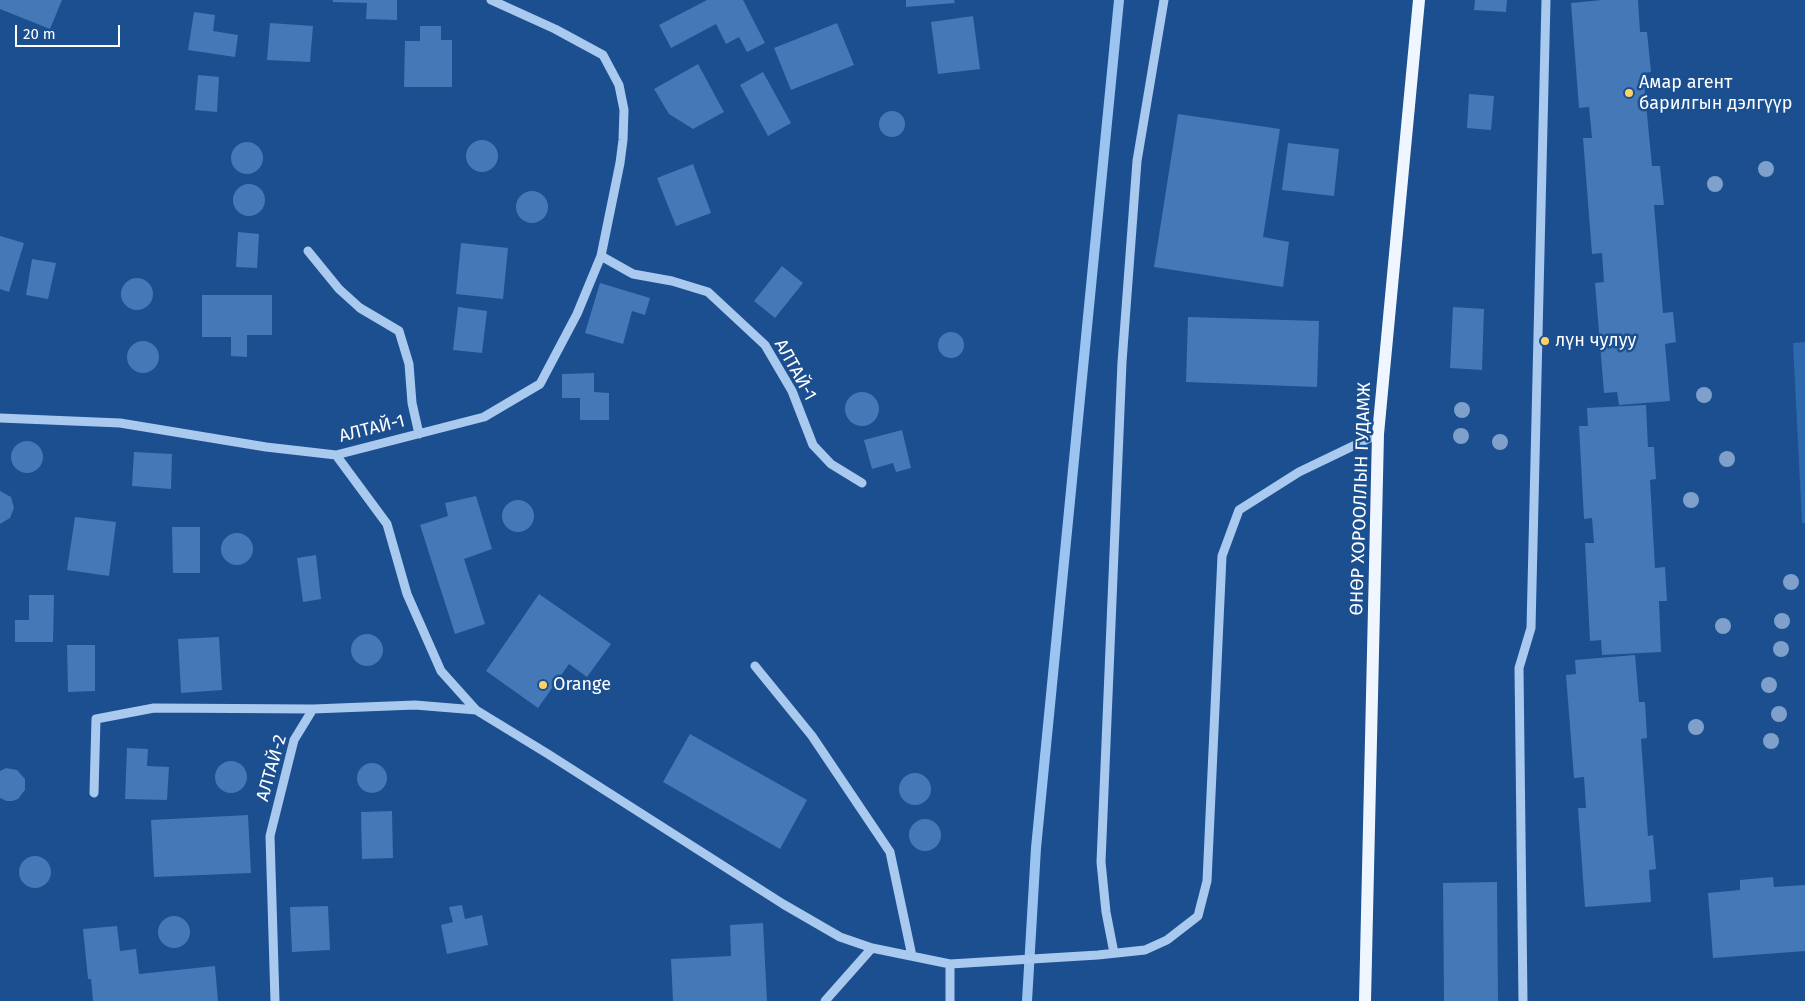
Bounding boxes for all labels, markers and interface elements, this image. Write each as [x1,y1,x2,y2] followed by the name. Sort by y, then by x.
[18,15,122,47] scale bar
[23,25,56,43] text: 20 m
[1639,72,1792,115] place label: Амар агент барилгын дэлгүүр
[1623,87,1635,99] marker: Амар агент барилгын дэлгүүр
[1555,330,1636,352] place label: лүн чулуу
[769,335,821,405] street label: АЛТАЙ-1
[1539,335,1551,347] marker: лүн чулуу
[1346,382,1376,616] street label: ӨНӨР ХОРООЛЛЫН ГУДАМЖ
[337,410,407,448] street label: АЛТАЙ-1
[553,674,611,696] place label: Orange
[537,679,549,691] marker: Orange
[252,732,292,804] street label: АЛТАЙ-2

